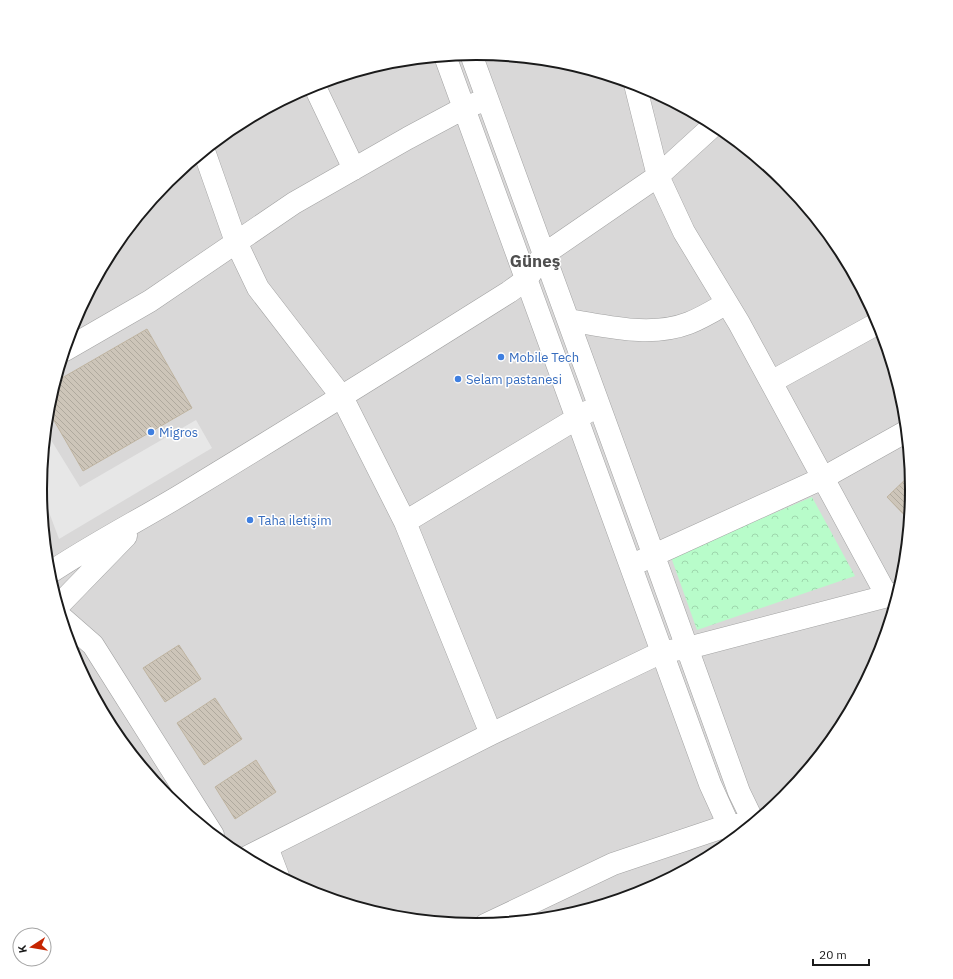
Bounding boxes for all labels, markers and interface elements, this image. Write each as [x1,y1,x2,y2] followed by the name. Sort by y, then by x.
[510,250,561,272] district label: Güneş
[509,349,579,366] place label: Mobile Tech
[496,352,506,362] marker: Mobile Tech
[466,371,562,388] place label: Selam pastanesi
[453,374,463,384] marker: Selam pastanesi
[159,424,198,441] place label: Migros
[146,427,156,437] marker: Migros
[258,512,332,529] place label: Taha iletişim
[245,515,255,525] marker: Taha iletişim
[12,927,52,967] north arrow
[813,941,869,967] scale bar
[15,944,30,954] text: K
[819,947,847,962] text: 20 m

